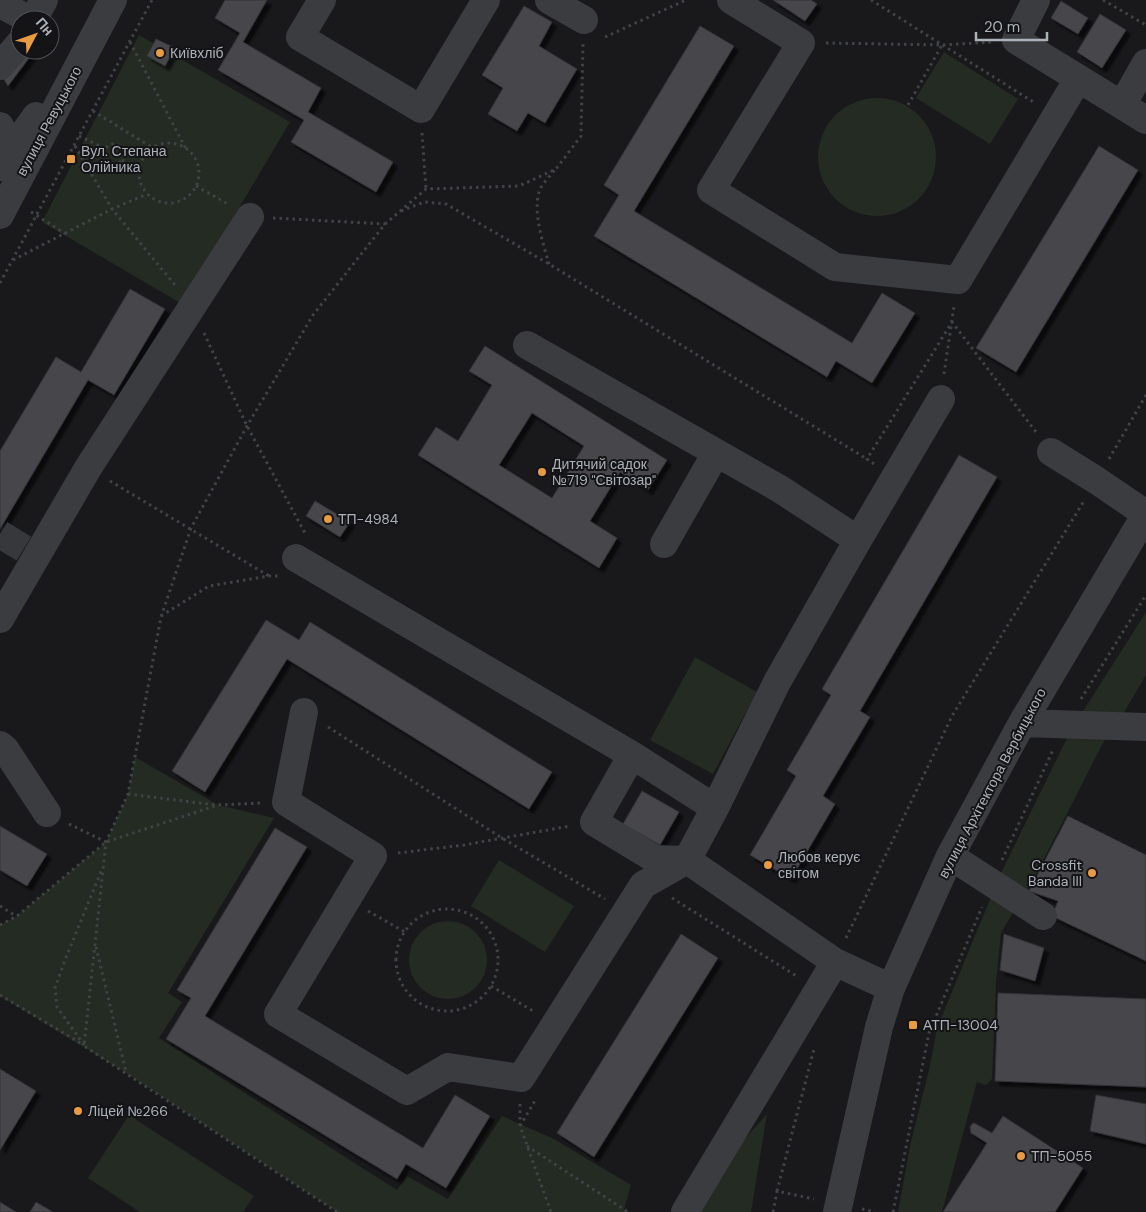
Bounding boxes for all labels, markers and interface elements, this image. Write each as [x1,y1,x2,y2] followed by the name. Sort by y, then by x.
[10,10,60,60] north arrow
[976,10,1047,42] scale bar
[32,14,58,39] text: Пн
[984,17,1020,37] text: 20 m
[170,44,224,62] place label: Київхліб
[154,47,166,59] marker: Київхліб
[12,63,86,179] street label: вулиця Ревуцького
[81,142,167,176] place label: Вул. Степана Олійника
[65,153,77,165] marker: Вул. Степана Олійника
[552,455,656,489] place label: Дитячий садок №719 "Світозар"
[536,466,548,478] marker: Дитячий садок №719 "Світозар"
[338,510,399,528] place label: ТП-4984
[322,513,334,525] marker: ТП-4984
[934,685,1050,881] street label: вулиця Архітектора Вербицького
[778,848,861,882] place label: Любов керує світом
[1028,856,1082,890] place label: Crossfit Banda III
[762,859,774,871] marker: Любов керує світом
[1086,867,1098,879] marker: Crossfit Banda III
[923,1016,998,1034] place label: АТП-13004
[907,1019,919,1031] marker: АТП-13004
[88,1102,168,1120] place label: Ліцей №266
[72,1105,84,1117] marker: Ліцей №266
[1031,1147,1092,1165] place label: ТП-5055
[1015,1150,1027,1162] marker: ТП-5055

